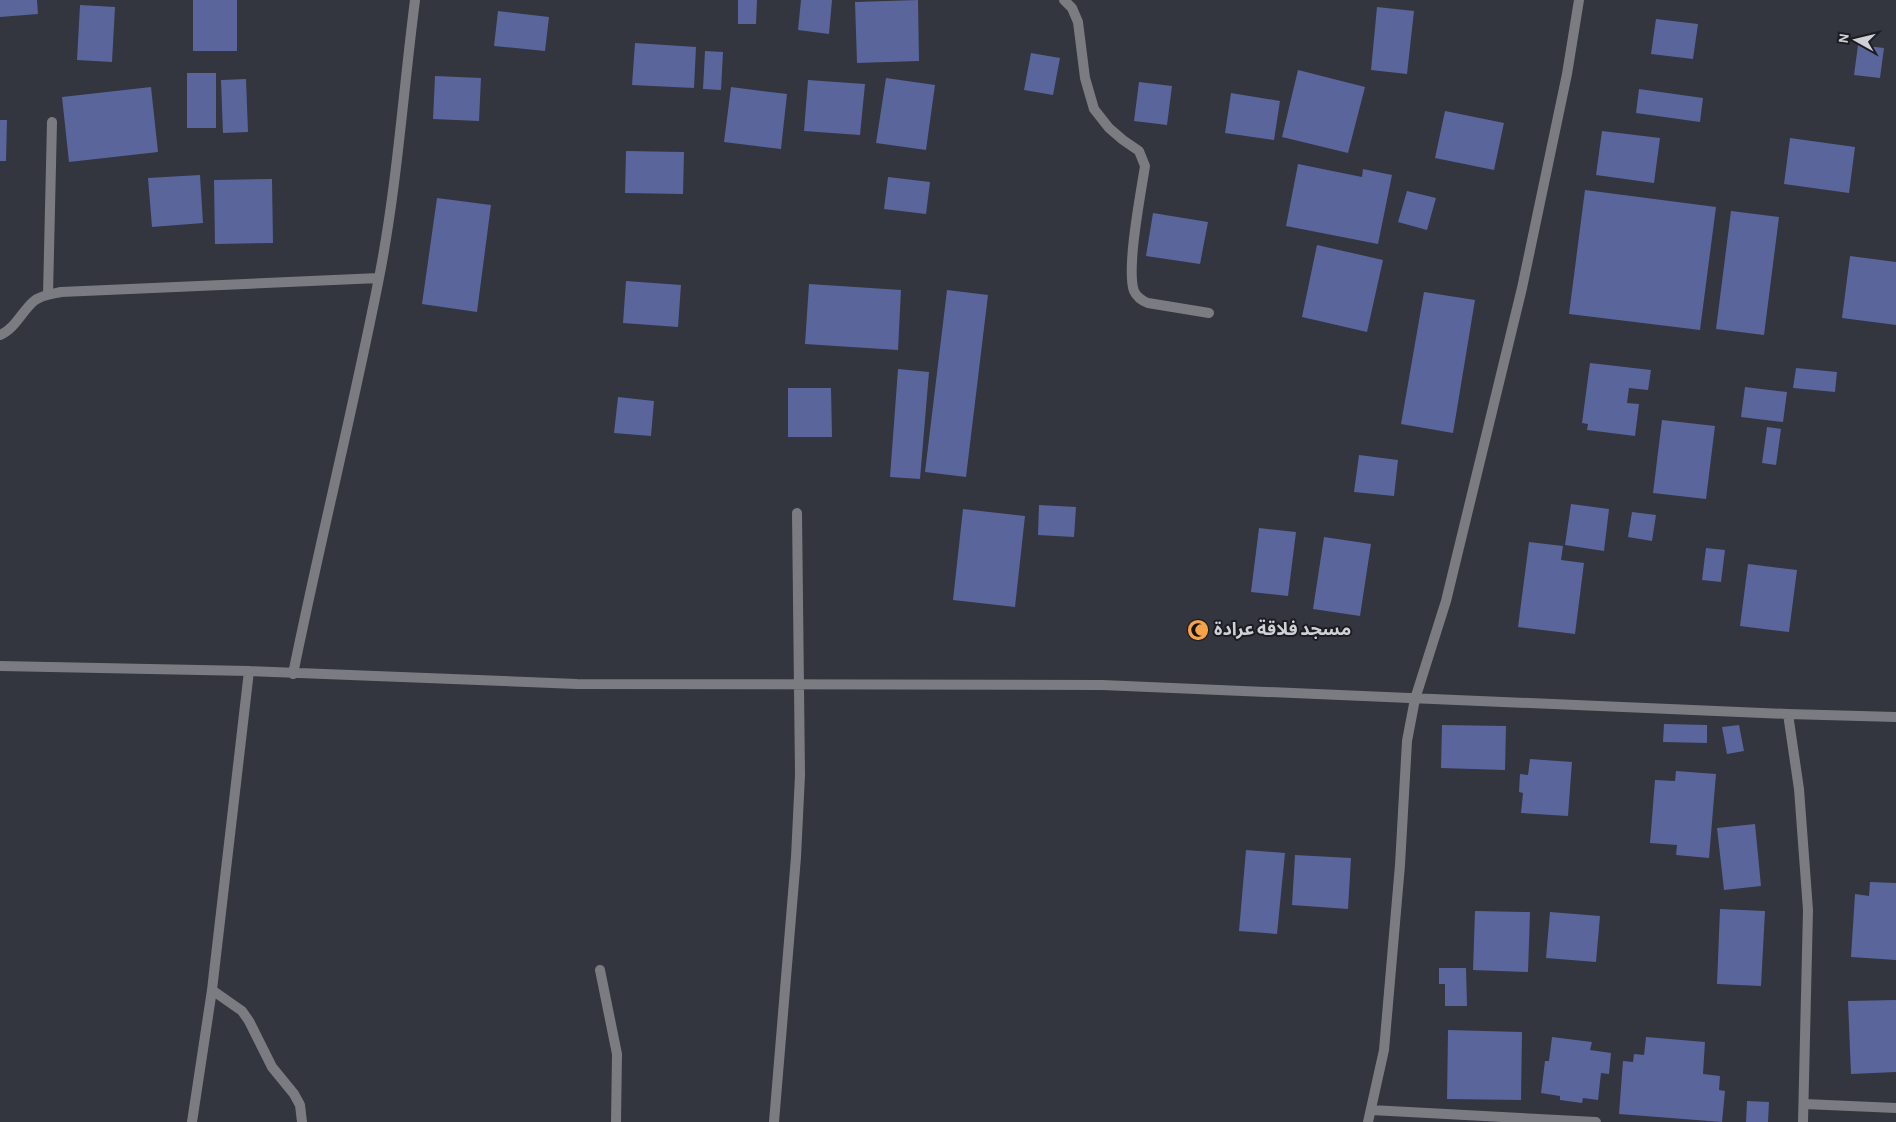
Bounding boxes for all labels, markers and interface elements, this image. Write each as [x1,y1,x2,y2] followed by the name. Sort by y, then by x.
[1831,15,1881,65] north arrow
[1837,33,1852,44] text: N
[1186,618,1210,642] mosque icon: مسجد فلاقة عرادة
[1214,619,1351,640] place label: مسجد فلاقة عرادة

